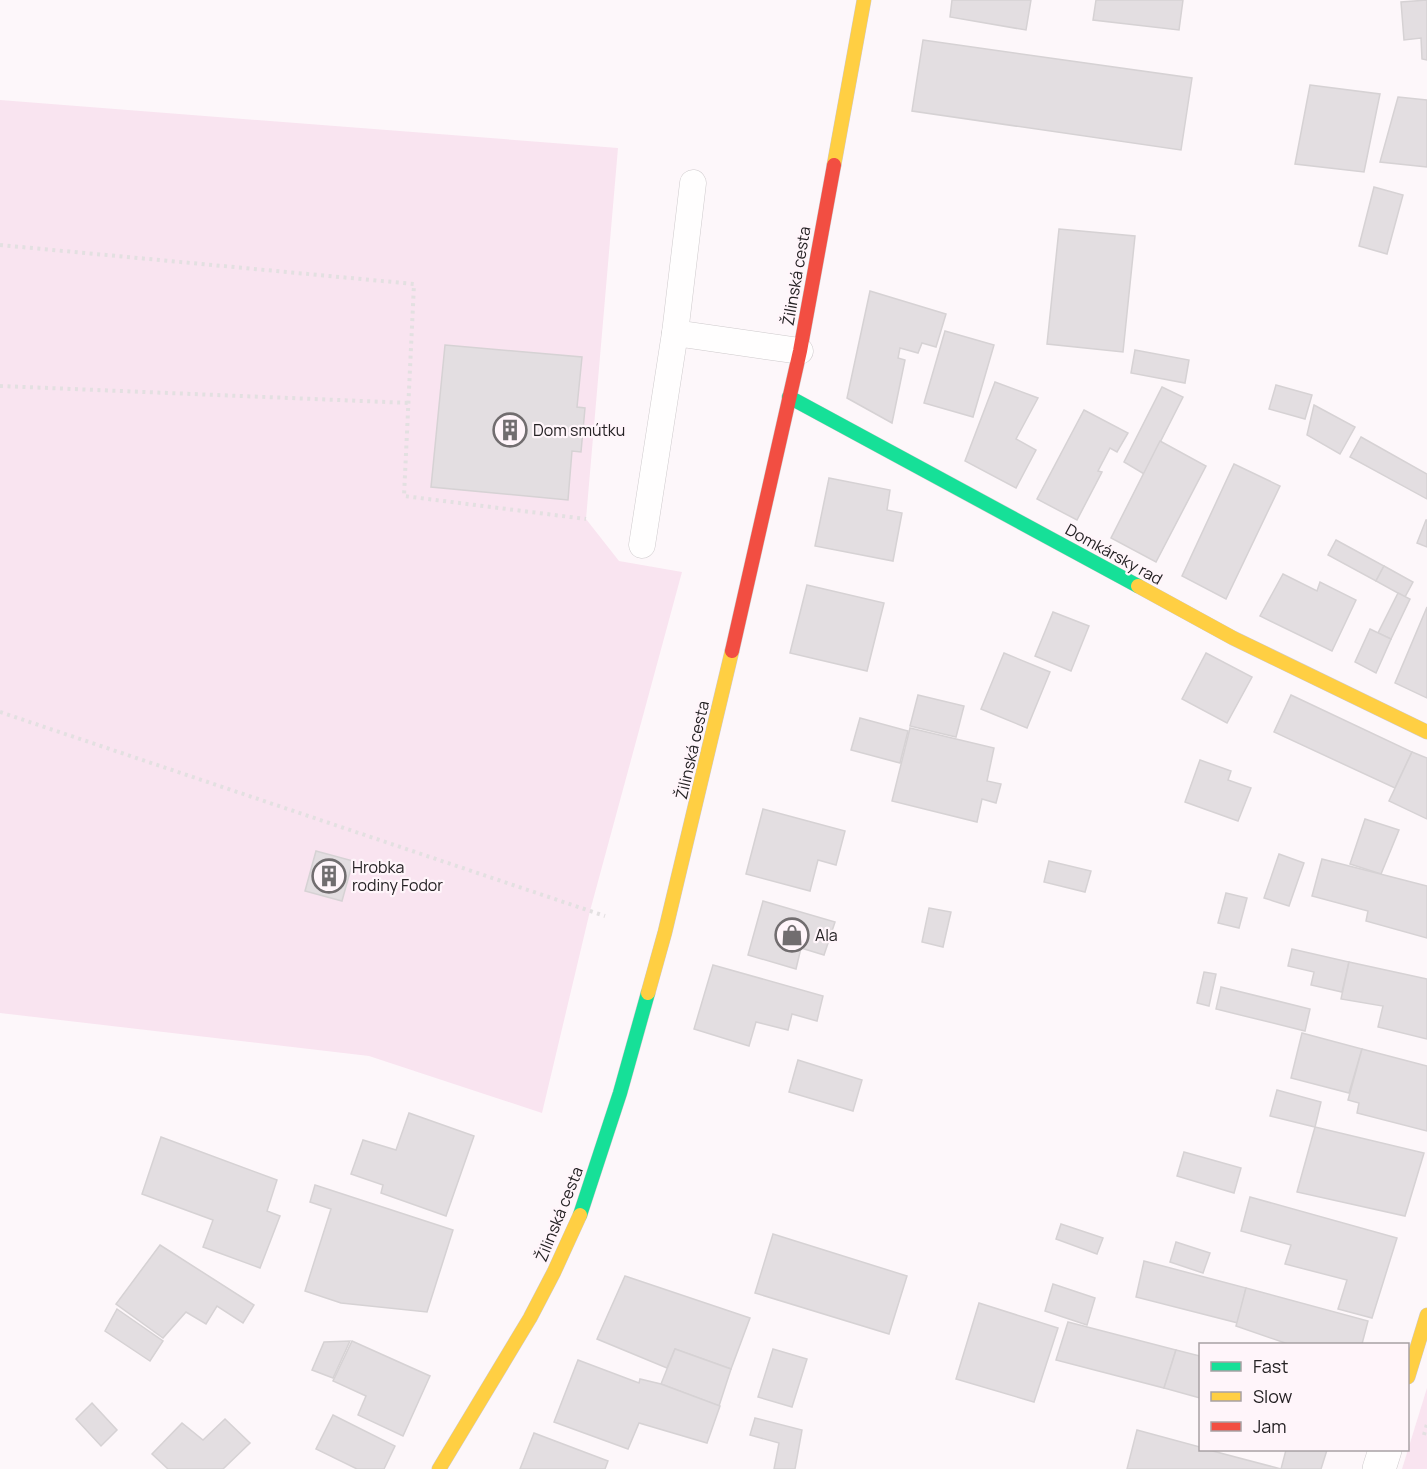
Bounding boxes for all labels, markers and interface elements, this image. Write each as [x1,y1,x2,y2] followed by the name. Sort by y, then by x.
[776,225,816,327] street label: Žilinská cesta
[492,412,528,448] building icon: Dom smútku
[533,419,625,441] place label: Dom smútku
[1062,518,1166,590] street label: Domkársky rad
[670,699,714,801] street label: Žilinská cesta
[352,856,443,896] place label: Hrobka rodiny Fodor
[311,858,347,894] building icon: Hrobka rodiny Fodor
[774,917,810,953] shop icon: Ala
[815,924,838,946] place label: Ala
[530,1163,588,1265] street label: Žilinská cesta
[1199,1343,1409,1451] legend
[1253,1354,1288,1378] text: Fast
[1253,1384,1293,1408] text: Slow
[1253,1414,1287,1438] text: Jam

